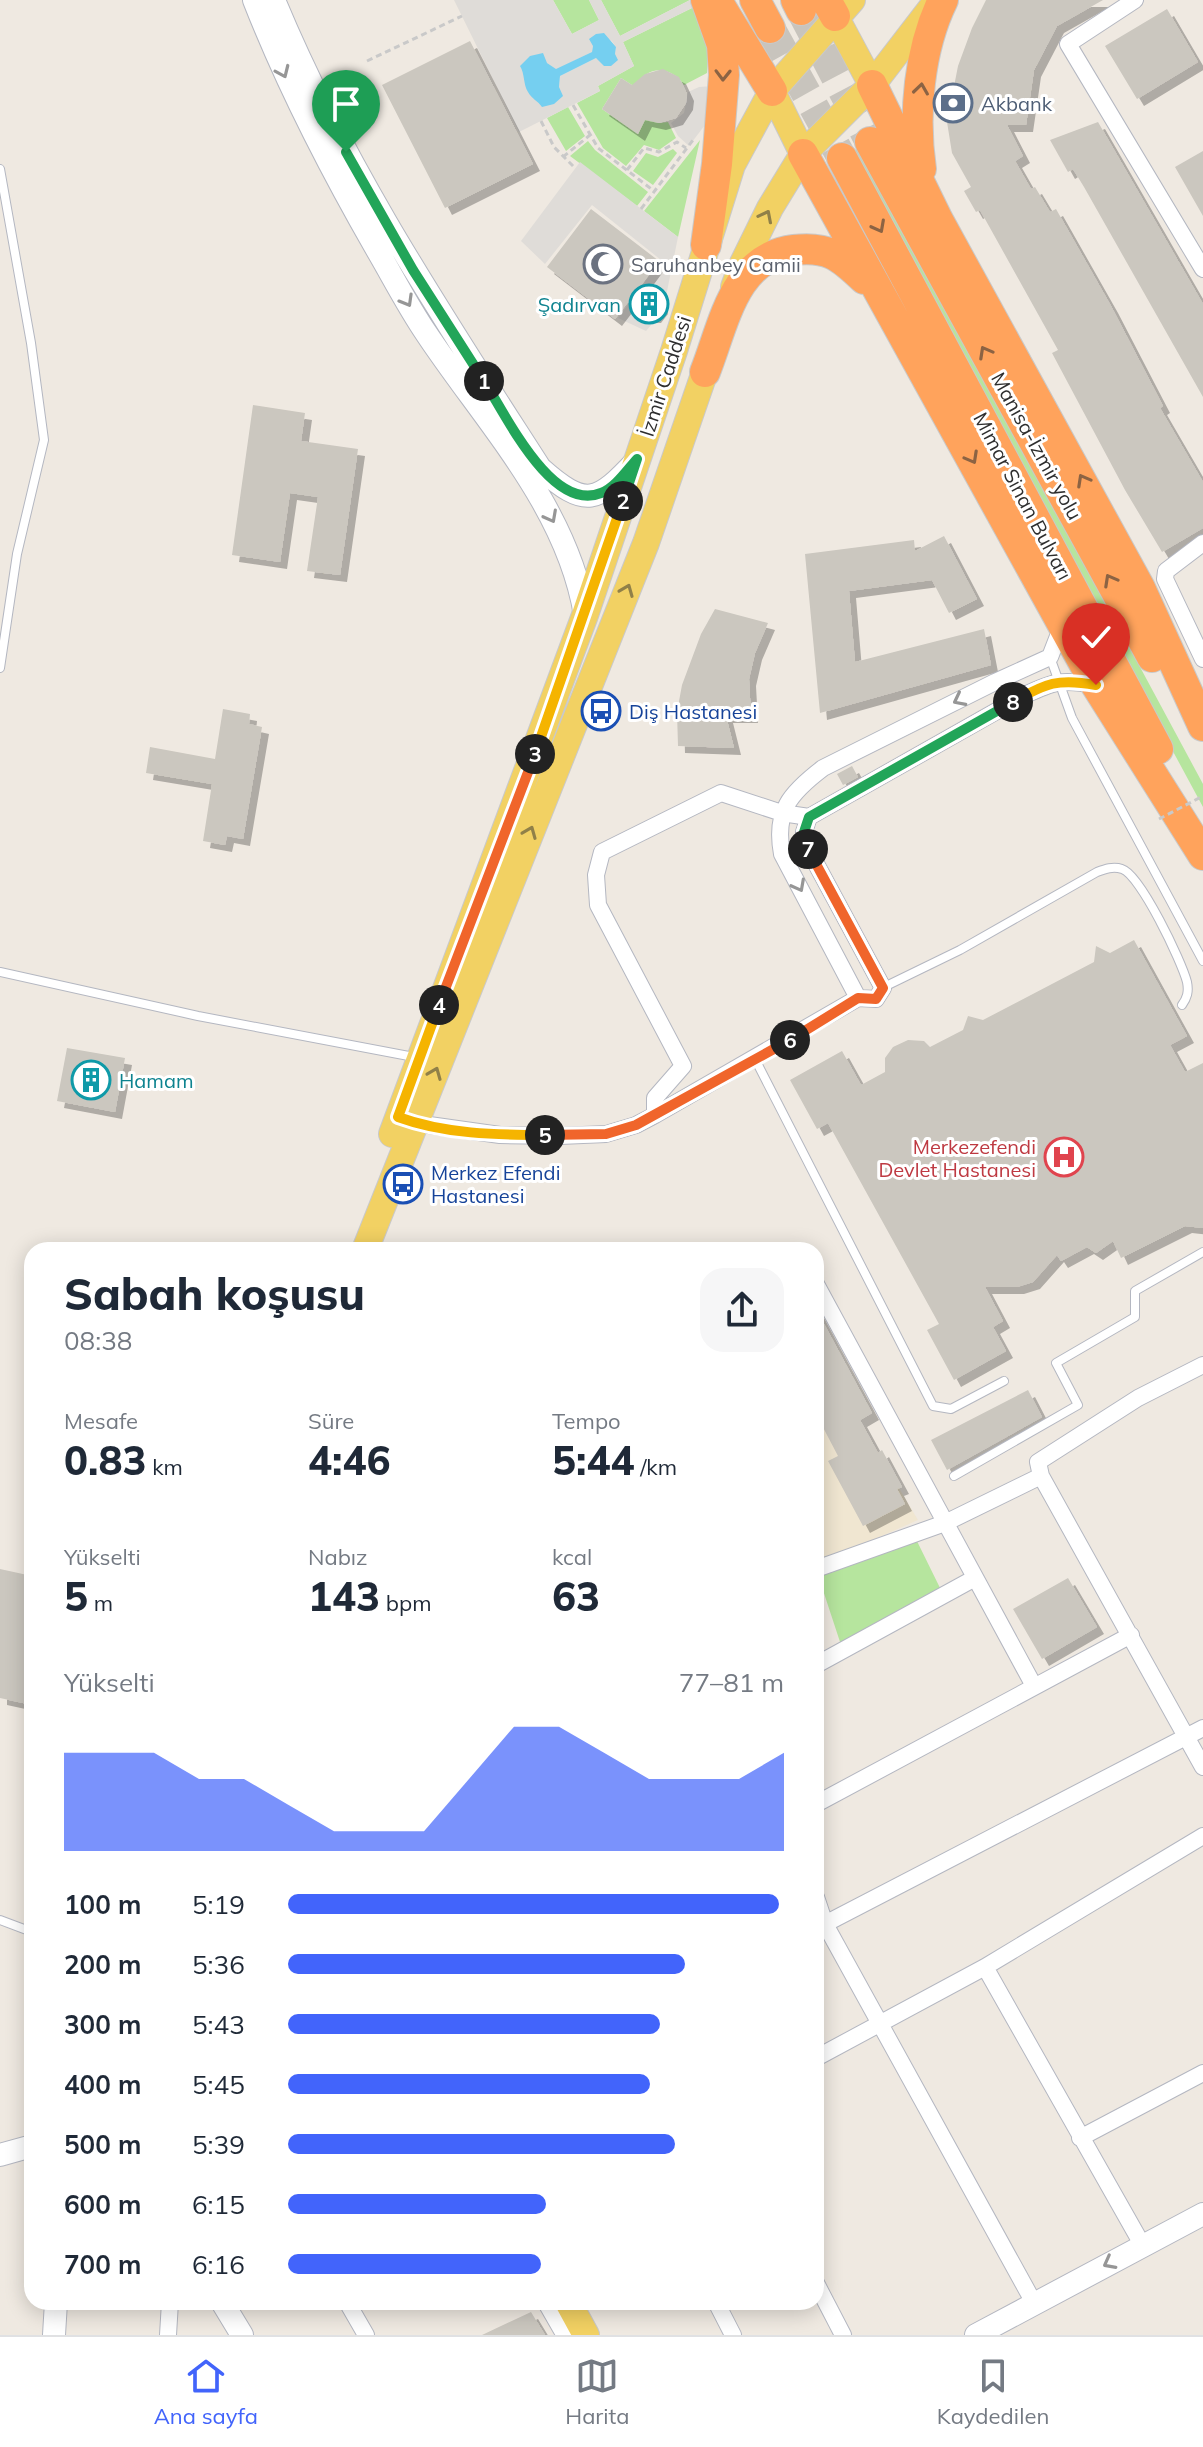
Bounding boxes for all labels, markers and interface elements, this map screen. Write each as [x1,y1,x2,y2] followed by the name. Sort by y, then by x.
[274,64,290,78] one-way arrow
[714,69,732,82] one-way arrow
[312,70,380,152] pin
[324,82,368,126] icon: arrive
[932,82,974,124] bank icon: Akbank
[912,83,929,96] one-way arrow
[981,91,1053,116] place label: Akbank
[757,209,772,224] one-way arrow
[869,219,884,233] one-way arrow
[582,243,624,285] mosque icon: Saruhanbey Camii
[631,252,801,277] place label: Saruhanbey Camii
[628,283,670,325] building icon: Şadırvan
[397,292,413,307] one-way arrow
[538,292,621,317] place label: Şadırvan
[634,313,696,439] street label: İzmir Caddesi
[979,346,995,360] one-way arrow
[464,361,504,401] pin: 1
[477,367,491,395] text: 1
[986,368,1088,524] street label: Manisa-İzmir yolu
[968,408,1078,584] street label: Mimar Sinan Bulvarı
[962,450,977,464] one-way arrow
[1077,474,1093,488] one-way arrow
[603,481,643,521] pin: 2
[616,487,630,515] text: 2
[541,508,557,523] one-way arrow
[1104,573,1119,588] one-way arrow
[618,584,634,598] one-way arrow
[1062,603,1130,685] pin
[1074,615,1118,659] icon: check
[993,682,1033,722] pin: 8
[1006,688,1020,716] text: 8
[580,690,622,732] bus stop icon: Diş Hastanesi
[953,690,968,706] one-way arrow
[629,699,757,724] place label: Diş Hastanesi
[515,734,555,774] pin: 3
[528,740,542,768] text: 3
[521,826,537,840] one-way arrow
[788,829,828,869] pin: 7
[801,835,815,863] text: 7
[790,878,805,893] one-way arrow
[419,985,459,1025] pin: 4
[432,991,446,1019] text: 4
[770,1020,810,1060] pin: 6
[783,1026,797,1054] text: 6
[70,1059,112,1101] building icon: Hamam
[425,1067,441,1081] one-way arrow
[119,1068,193,1093] place label: Hamam
[525,1115,565,1155] pin: 5
[538,1121,552,1149] text: 5
[878,1134,1036,1182] place label: Merkezefendi Devlet Hastanesi
[1043,1136,1085,1178] hospital icon: Merkezefendi Devlet Hastanesi
[431,1160,560,1208] place label: Merkez Efendi Hastanesi
[382,1163,424,1205] bus stop icon: Merkez Efendi Hastanesi
[64,1266,365,1321] text: Sabah koşusu
[700,1268,784,1352] button: share
[64,1324,132,1357] text: 08:38
[64,1407,138,1435] text: Mesafe
[308,1407,354,1435] text: Süre
[552,1407,621,1435] text: Tempo
[64,1435,146,1485] text: 0.83
[308,1435,390,1485] text: 4:46
[552,1435,634,1485] text: 5:44
[146,1453,183,1481] text: km
[634,1453,677,1481] text: /km
[64,1543,141,1571] text: Yükselti
[308,1543,368,1571] text: Nabız
[552,1543,592,1571] text: kcal
[64,1571,88,1621] text: 5
[308,1571,380,1621] text: 143
[552,1571,600,1621] text: 63
[88,1589,113,1617] text: m
[380,1589,431,1617] text: bpm
[64,1666,155,1699] text: Yükselti
[679,1666,784,1699] text: 77–81 m
[64,1888,141,1921] text: 100 m
[192,1888,245,1921] text: 5:19
[64,1948,141,1981] text: 200 m
[192,1948,245,1981] text: 5:36
[64,2008,141,2041] text: 300 m
[192,2008,245,2041] text: 5:43
[64,2068,141,2101] text: 400 m
[192,2068,245,2101] text: 5:45
[64,2128,141,2161] text: 500 m
[192,2128,245,2161] text: 5:39
[64,2188,141,2221] text: 600 m
[192,2188,245,2221] text: 6:15
[64,2248,141,2281] text: 700 m
[192,2248,245,2281] text: 6:16
[1103,2254,1118,2269] one-way arrow
[154,2354,258,2430] tab: Ana sayfa
[565,2354,629,2430] tab: Harita
[937,2354,1049,2430] tab: Kaydedilen

